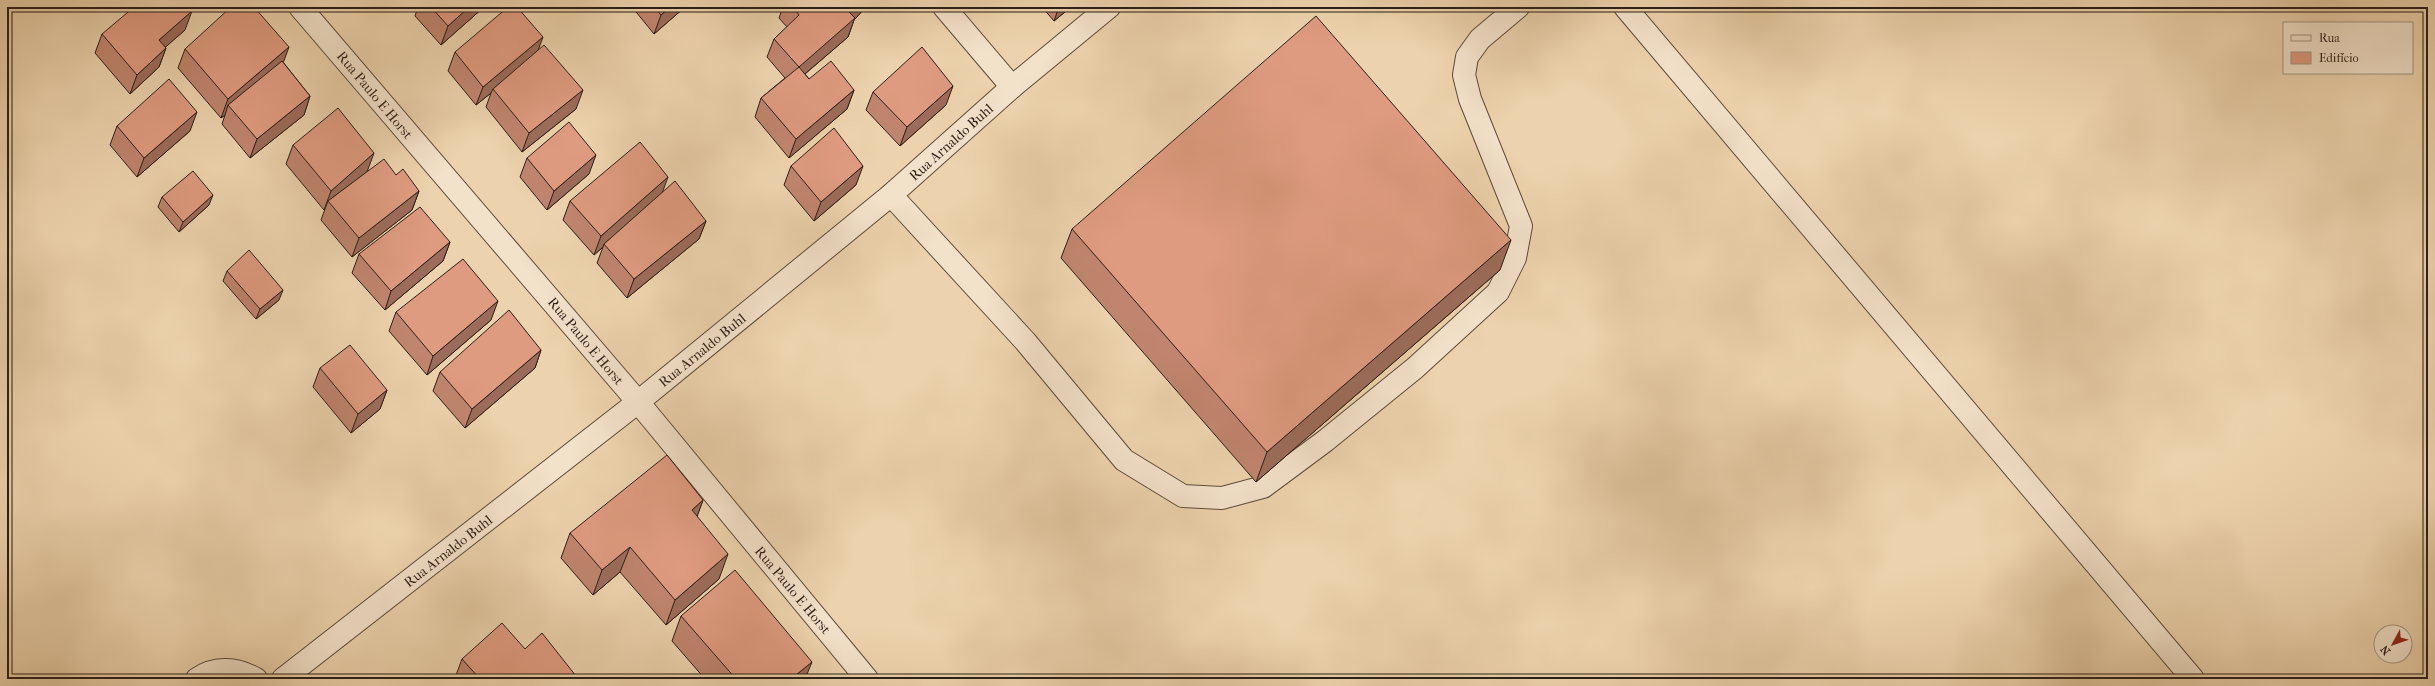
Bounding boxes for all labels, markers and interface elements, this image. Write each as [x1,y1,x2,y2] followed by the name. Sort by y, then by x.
[2283,22,2413,74] legend
[2319,31,2340,45] text: Rua
[333,48,416,143] street label: Rua Paulo E Horst
[2319,51,2359,65] text: Edifício
[906,100,997,185] street label: Rua Arnaldo Buhl
[544,294,627,389] street label: Rua Paulo E Horst
[655,310,749,391] street label: Rua Arnaldo Buhl
[401,512,496,591] street label: Rua Arnaldo Buhl
[751,543,834,638] street label: Rua Paulo E Horst
[2373,624,2413,664] north arrow
[2378,642,2393,657] text: N

